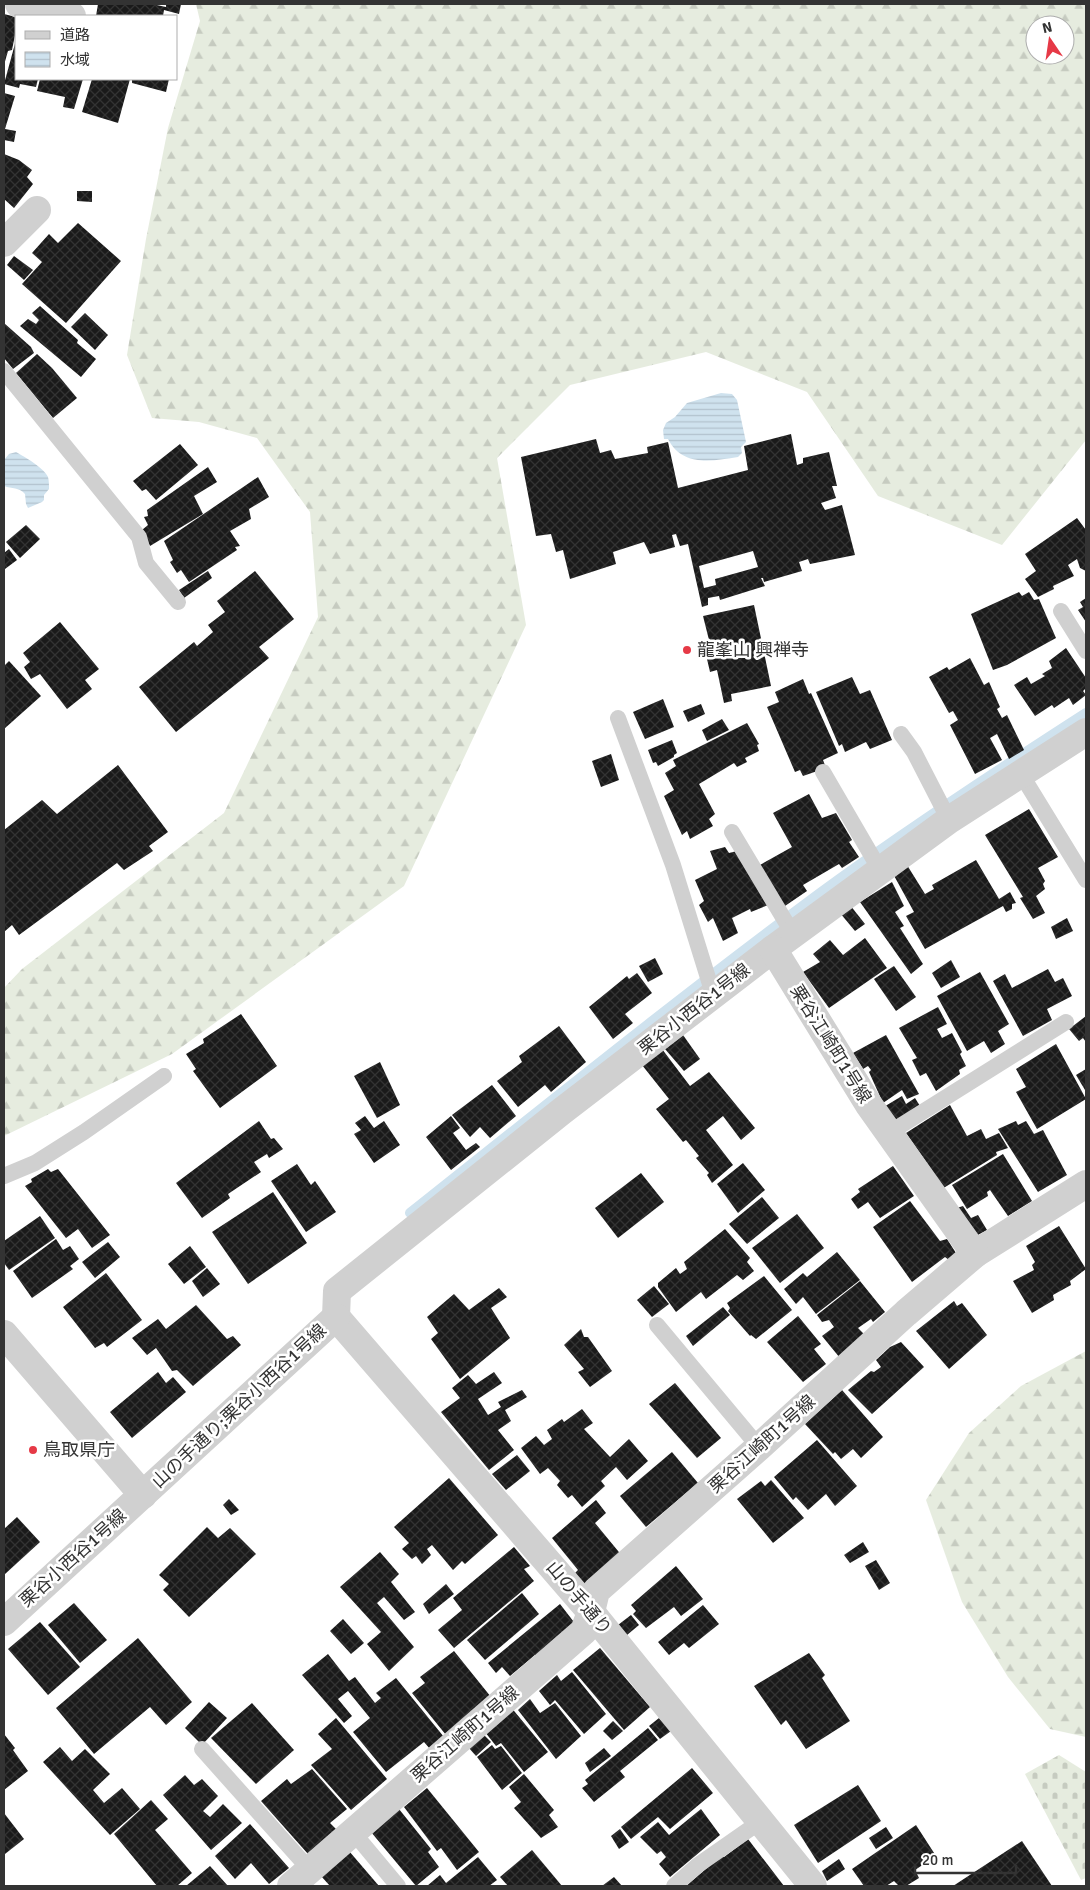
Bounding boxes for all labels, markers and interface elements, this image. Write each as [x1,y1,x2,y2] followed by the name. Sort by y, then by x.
[15,15,178,80] legend
[1025,15,1075,65] north arrow
[1041,18,1054,37] text: N
[60,26,90,44] text: 道路
[60,51,90,69] text: 水域
[697,639,809,661] place label: 龍峯山 興禅寺
[681,644,693,656] marker: 龍峯山 興禅寺
[634,959,754,1059] street label: 栗谷小西谷1号線
[786,981,876,1107] street label: 栗谷江崎町1号線
[147,1319,331,1493] street label: 山の手通り;栗谷小西谷1号線
[704,1390,820,1498] street label: 栗谷江崎町1号線
[43,1439,115,1461] place label: 鳥取県庁
[27,1444,39,1456] marker: 鳥取県庁
[15,1504,131,1612] street label: 栗谷小西谷1号線
[542,1556,616,1640] street label: 山の手通り
[407,1681,523,1787] street label: 栗谷江崎町1号線
[915,1842,1016,1874] scale bar
[922,1851,953,1869] text: 20 m

